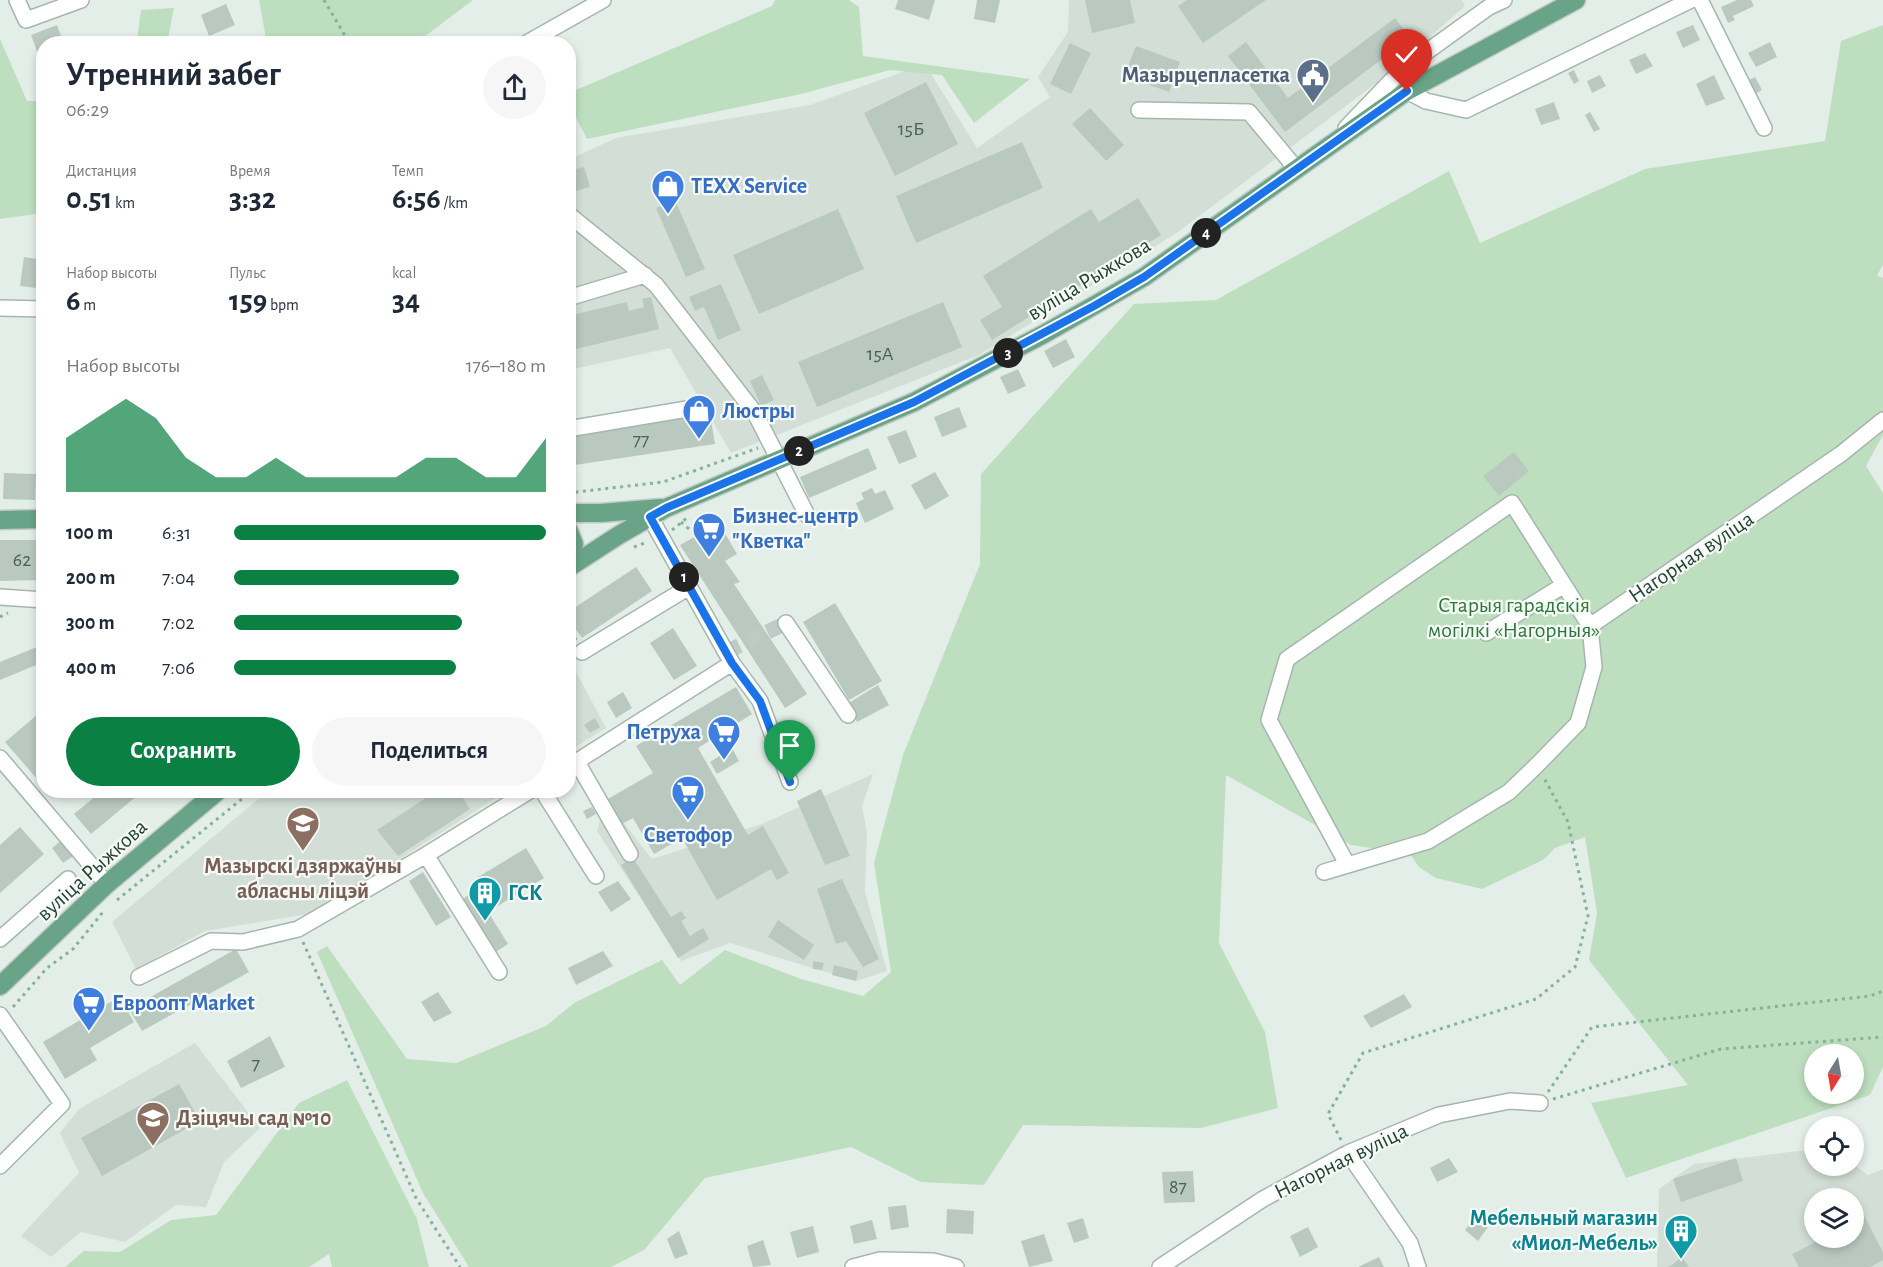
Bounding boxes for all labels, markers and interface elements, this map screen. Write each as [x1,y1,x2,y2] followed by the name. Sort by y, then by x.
[1381,29,1432,91] pin
[1390,38,1423,71] icon: check
[483,56,546,119] button: share
[1295,57,1331,104] public building icon: Мазырцепласетка
[66,59,281,92] text: Утренний забег
[1121,64,1290,86] place label: Мазырцепласетка
[66,100,109,120] text: 06:29
[898,119,924,139] house number: 15Б
[66,163,137,179] text: Дистанция
[229,163,271,179] text: Время
[392,163,424,179] text: Темп
[650,168,686,215] shop icon: TEXX Service
[691,175,807,197] place label: TEXX Service
[66,184,112,214] text: 0.51
[229,184,276,214] text: 3:32
[392,184,441,214] text: 6:56
[112,195,135,211] text: km
[441,195,468,211] text: /km
[1191,218,1221,248] pin: 4
[1202,225,1210,241] text: 4
[1024,234,1154,324] street label: вуліца Рыжкова
[66,265,157,281] text: Набор высоты
[229,265,266,281] text: Пульс
[392,265,416,281] text: kcal
[66,286,81,316] text: 6
[229,286,267,316] text: 159
[392,286,420,316] text: 34
[81,297,96,313] text: m
[267,297,299,313] text: bpm
[993,338,1023,368] pin: 3
[867,344,894,364] house number: 15А
[1005,345,1011,361] text: 3
[66,356,180,376] text: Набор высоты
[466,356,546,376] text: 176–180 m
[681,393,717,440] shop icon: Люстры
[722,400,795,422] place label: Люстры
[633,430,649,450] house number: 77
[784,436,814,466] pin: 2
[795,443,803,459] text: 2
[732,505,858,552] place label: Бизнес-центр "Кветка"
[1625,507,1757,607] street label: Нагорная вуліца
[691,511,727,558] supermarket icon: Бизнес-центр "Кветка"
[66,523,113,543] text: 100 m
[162,523,191,543] text: 6:31
[13,550,31,570] house number: 62
[669,562,699,592] pin: 1
[66,568,115,588] text: 200 m
[162,568,195,588] text: 7:04
[681,569,687,585] text: 1
[1428,594,1600,641] park label: Старыя гарадскія могілкі «Нагорныя»
[66,613,115,633] text: 300 m
[162,613,195,633] text: 7:02
[66,658,116,678] text: 400 m
[162,658,195,678] text: 7:06
[706,714,742,761] supermarket icon: Петруха
[66,717,300,786] button: Сохранить
[312,717,546,786] button: Поделиться
[764,720,815,782] pin
[626,721,701,744] place label: Петруха
[773,729,806,762] icon: arrive
[670,774,706,821] supermarket icon: Светофор
[285,805,321,852] school or university icon: Мазырскі дзяржаўны абласны ліцэй
[33,815,151,925] street label: вуліца Рыжкова
[644,824,732,846] place label: Светофор
[204,855,402,902] place label: Мазырскі дзяржаўны абласны ліцэй
[467,875,503,922] building icon: ГСК
[508,882,543,904] place label: ГСК
[71,985,107,1032] supermarket icon: Евроопт Market
[112,992,255,1014] place label: Евроопт Market
[1804,1044,1864,1104] north arrow
[1804,1044,1864,1248] map controls
[252,1054,260,1074] house number: 7
[135,1100,171,1147] school or university icon: Дзіцячы сад №10
[176,1107,332,1129] place label: Дзіцячы сад №10
[1804,1116,1864,1176] button: locate
[1271,1119,1411,1203] street label: Нагорная вуліца
[1169,1177,1187,1197] house number: 87
[1804,1188,1864,1248] button: layers
[1470,1207,1658,1254] place label: Мебельный магазин «Миол-Мебель»
[1663,1213,1699,1260] building icon: Мебельный магазин «Миол-Мебель»

